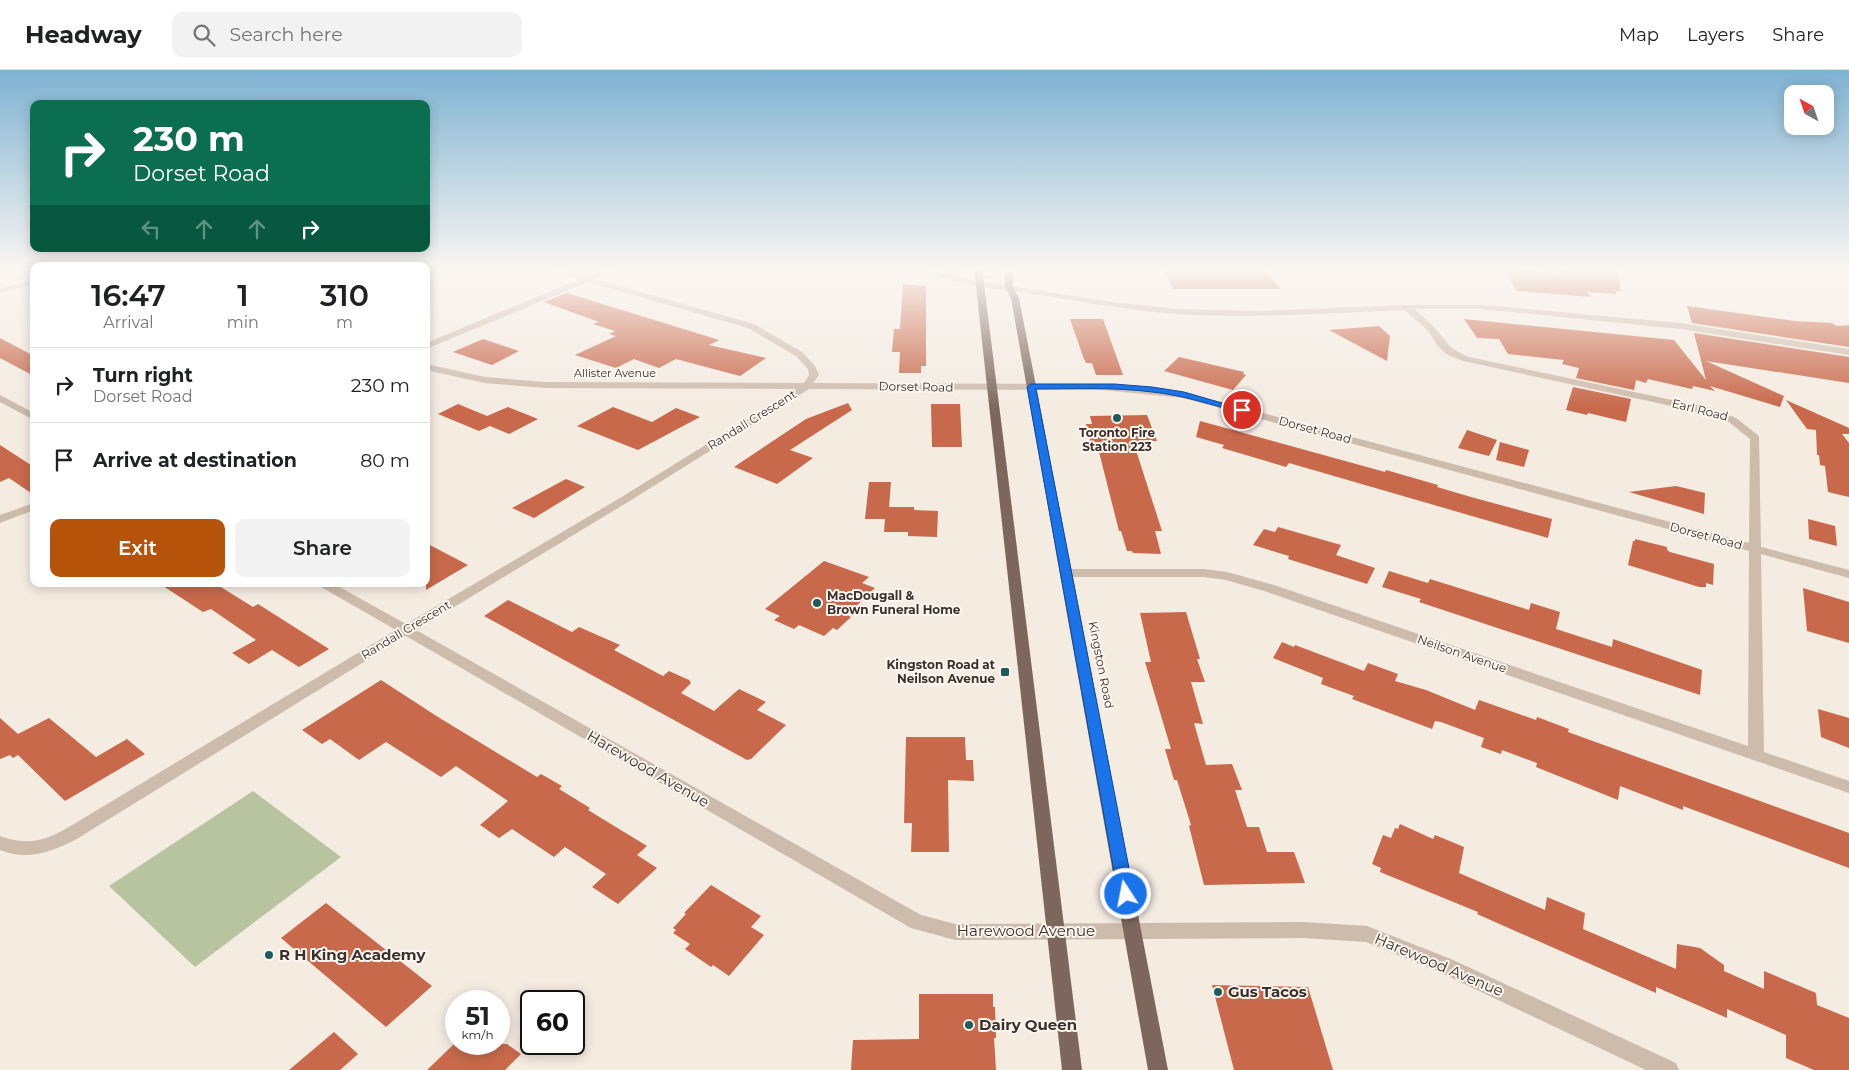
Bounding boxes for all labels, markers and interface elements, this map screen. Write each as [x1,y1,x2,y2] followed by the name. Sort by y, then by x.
[172,12,522,57] search box
[25,20,142,49] text: Headway
[190,21,218,49] icon: search
[230,23,343,46] text: Search here
[1619,24,1659,46] text: Map
[1687,24,1744,46] text: Layers
[1772,24,1824,46] text: Share
[1784,85,1834,135] north arrow
[1784,85,1834,135] map controls
[133,117,245,160] text: 230 m
[50,120,115,185] icon: right
[133,160,270,187] text: Dorset Road
[137,215,165,243] icon: left
[190,215,218,243] icon: ahead
[243,215,271,243] icon: ahead
[296,215,324,243] icon: right
[91,277,166,314] text: 16:47
[237,277,249,314] text: 1
[320,277,369,314] text: 310
[103,313,154,332] text: Arrival
[227,313,259,332] text: min
[336,313,353,332] text: m
[93,364,193,387] text: Turn right
[574,366,656,380] street label: Allister Avenue
[50,371,78,399] icon: right
[351,374,410,397] text: 230 m
[879,378,953,395] street label: Dorset Road
[705,386,799,453] street label: Randall Crescent
[93,387,193,406] text: Dorset Road
[1221,389,1263,431] pin
[1670,395,1730,424] street label: Earl Road
[1228,396,1256,424] icon: arrive
[1111,412,1123,424] marker: Toronto Fire Station 223
[1277,413,1353,446] street label: Dorset Road
[1079,425,1155,454] place label: Toronto Fire Station 223
[50,446,78,474] icon: arrive
[93,449,297,472] text: Arrive at destination
[360,449,410,472] text: 80 m
[50,519,225,577] button: Exit
[235,519,410,577] button: Share
[1668,519,1744,552] street label: Dorset Road
[827,588,961,617] place label: MacDougall & Brown Funeral Home
[358,597,453,662] street label: Randall Crescent
[811,597,823,609] marker: MacDougall & Brown Funeral Home
[1086,620,1117,710] street label: Kingston Road
[1416,631,1509,676] street label: Neilson Avenue
[886,657,996,686] place label: Kingston Road at Neilson Avenue
[999,666,1011,678] marker: Kingston Road at Neilson Avenue
[584,726,713,811] street label: Harewood Avenue
[1099,867,1151,919] position arrow
[957,921,1095,940] street label: Harewood Avenue
[1372,929,1507,1000] street label: Harewood Avenue
[279,945,426,964] place label: R H King Academy
[263,949,275,961] marker: R H King Academy
[1228,982,1307,1001] place label: Gus Tacos
[1212,986,1224,998] marker: Gus Tacos
[520,990,585,1055] speed limit sign: 60
[465,1001,490,1031] text: 51
[979,1015,1077,1034] place label: Dairy Queen
[963,1019,975,1031] marker: Dairy Queen
[461,1027,494,1042] text: km/h

